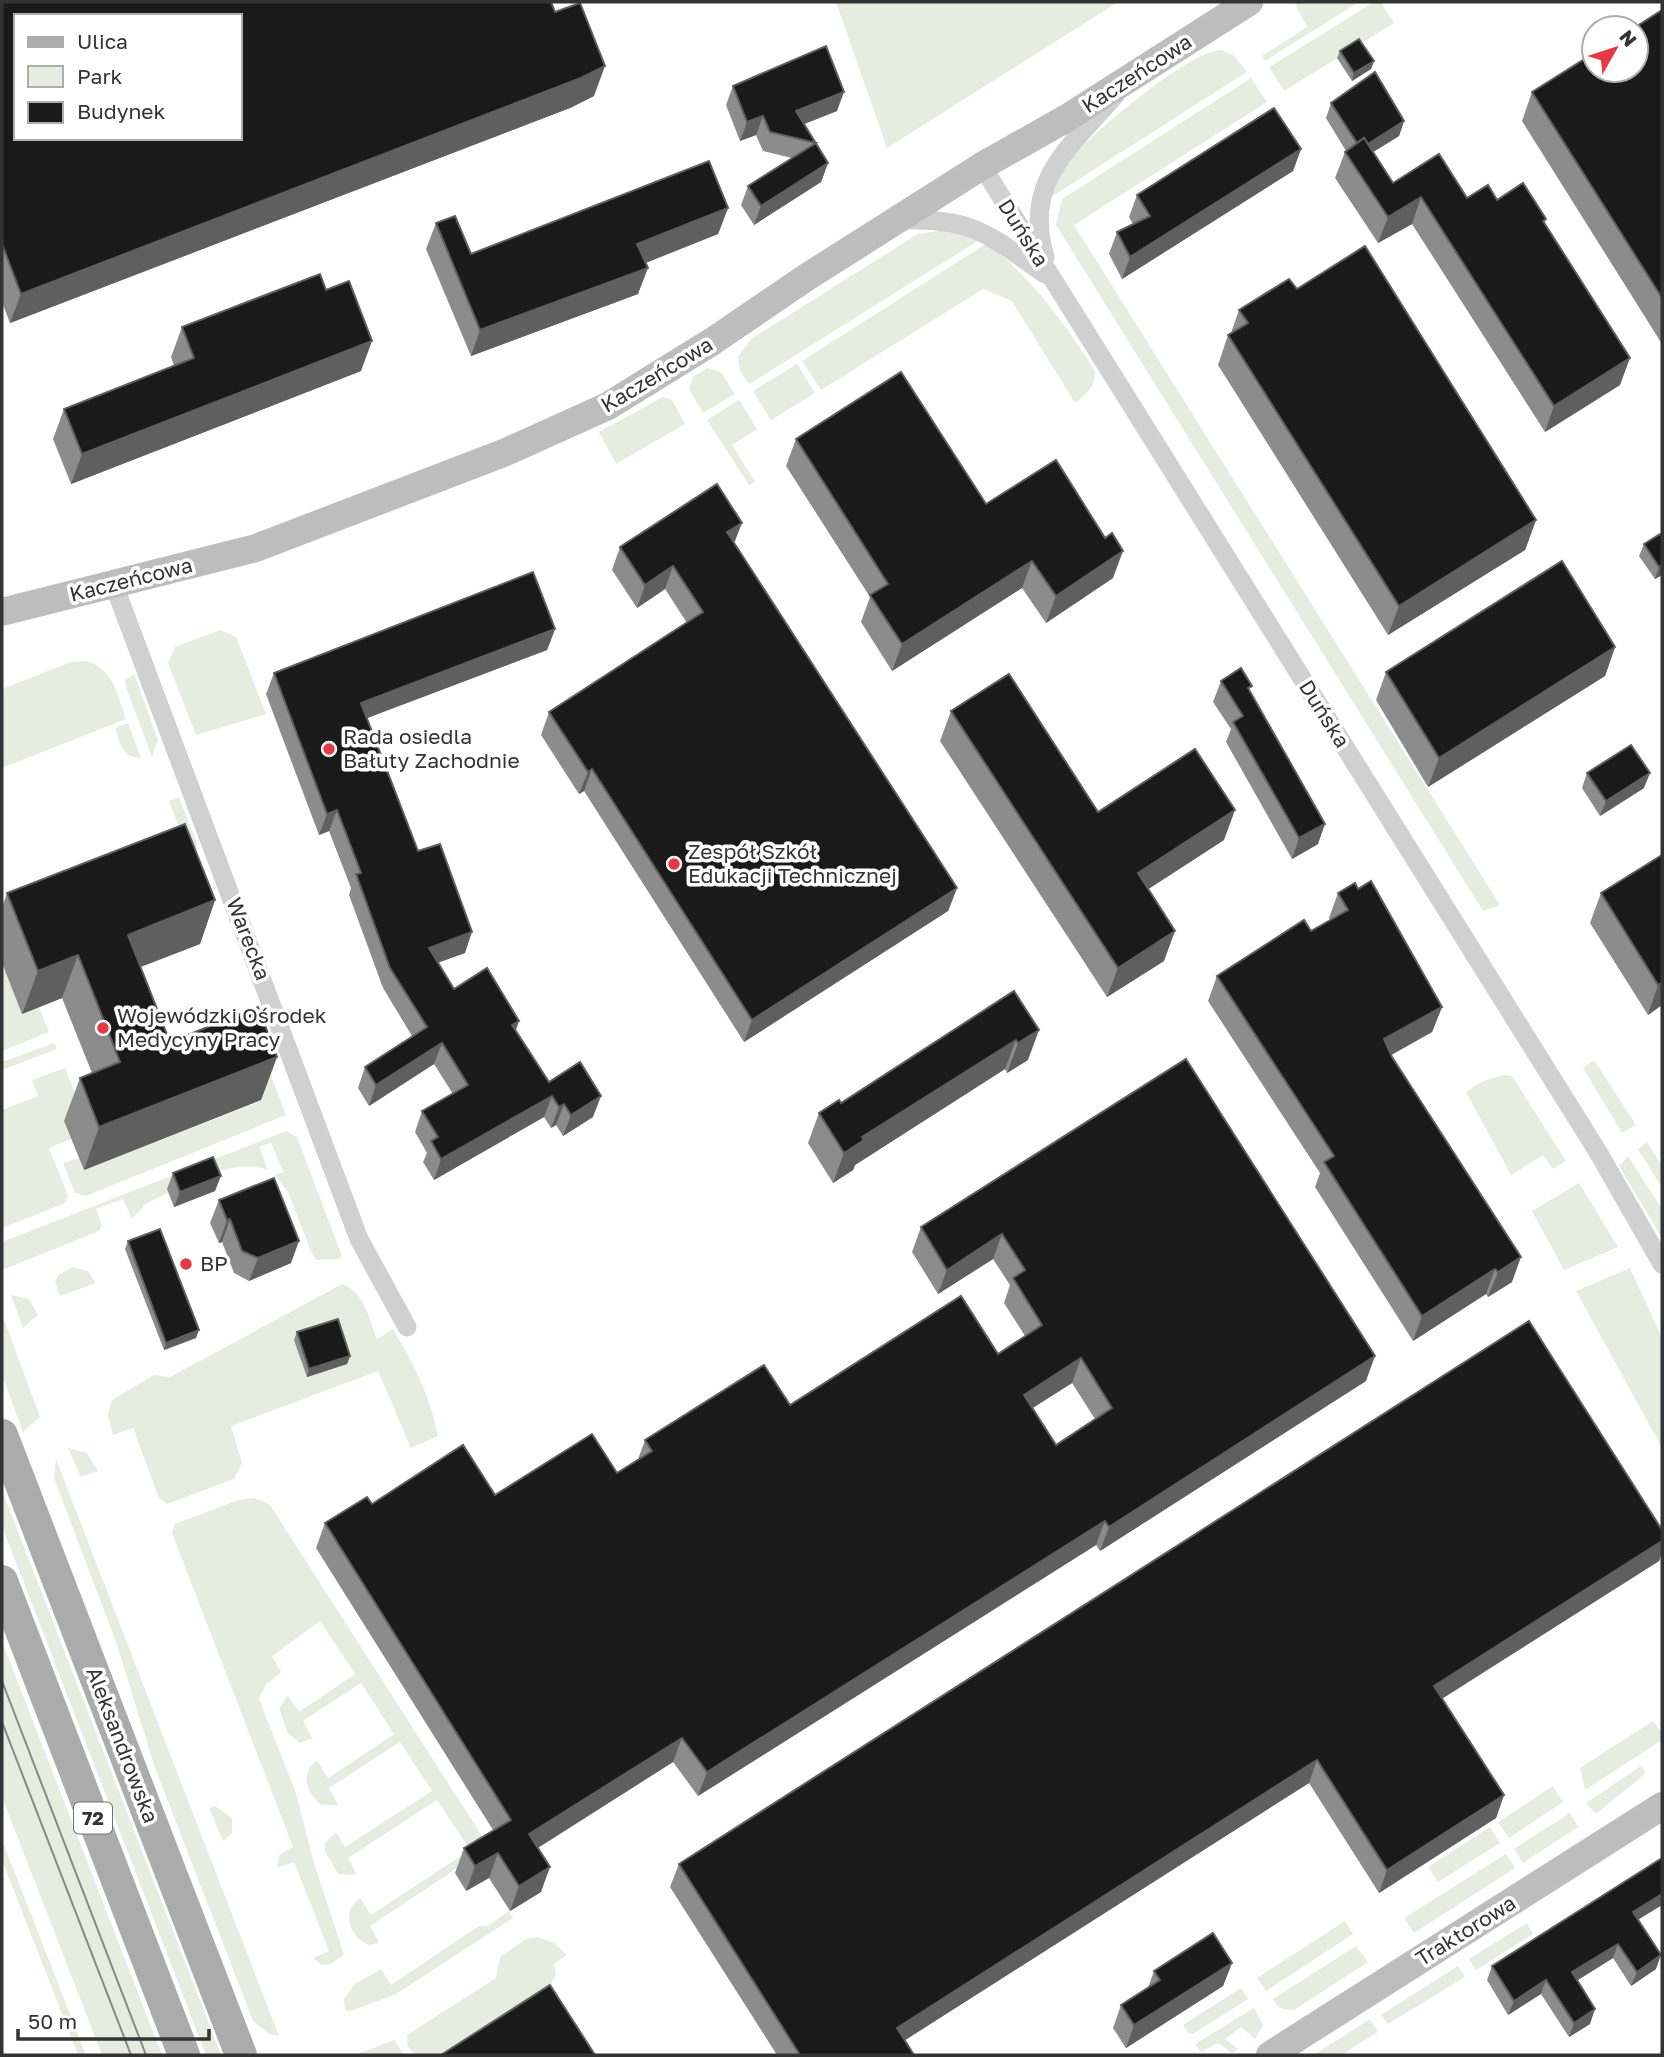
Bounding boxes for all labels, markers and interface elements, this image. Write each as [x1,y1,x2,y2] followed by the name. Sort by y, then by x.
[14,14,242,140] legend
[1580,14,1650,84] north arrow
[1615,25,1642,51] text: N
[77,28,128,54] text: Ulica
[1077,28,1196,118] street label: Kaczeńcowa
[77,63,123,89] text: Park
[77,98,166,124] text: Budynek
[993,194,1055,271] street label: Duńska
[596,331,717,418] street label: Kaczeńcowa
[67,551,195,607] street label: Kaczeńcowa
[1294,675,1356,752] street label: Duńska
[343,723,520,773] place label: Rada osiedla Bałuty Zachodnie
[321,741,337,757] marker: Rada osiedla Bałuty Zachodnie
[688,838,897,888] place label: Zespół Szkół Edukacji Technicznej
[666,856,682,872] marker: Zespół Szkół Edukacji Technicznej
[221,894,277,984] street label: Warecka
[117,1002,327,1052] place label: Wojewódzki Ośrodek Medycyny Pracy
[95,1020,111,1036] marker: Wojewódzki Ośrodek Medycyny Pracy
[200,1250,228,1276] place label: BP
[178,1256,194,1272] marker: BP
[81,1663,165,1826] street label: Aleksandrowska
[74,1802,112,1834] road number: 72
[1411,1889,1520,1971] street label: Traktorowa
[18,1997,208,2041] scale bar
[28,2008,77,2034] text: 50 m

